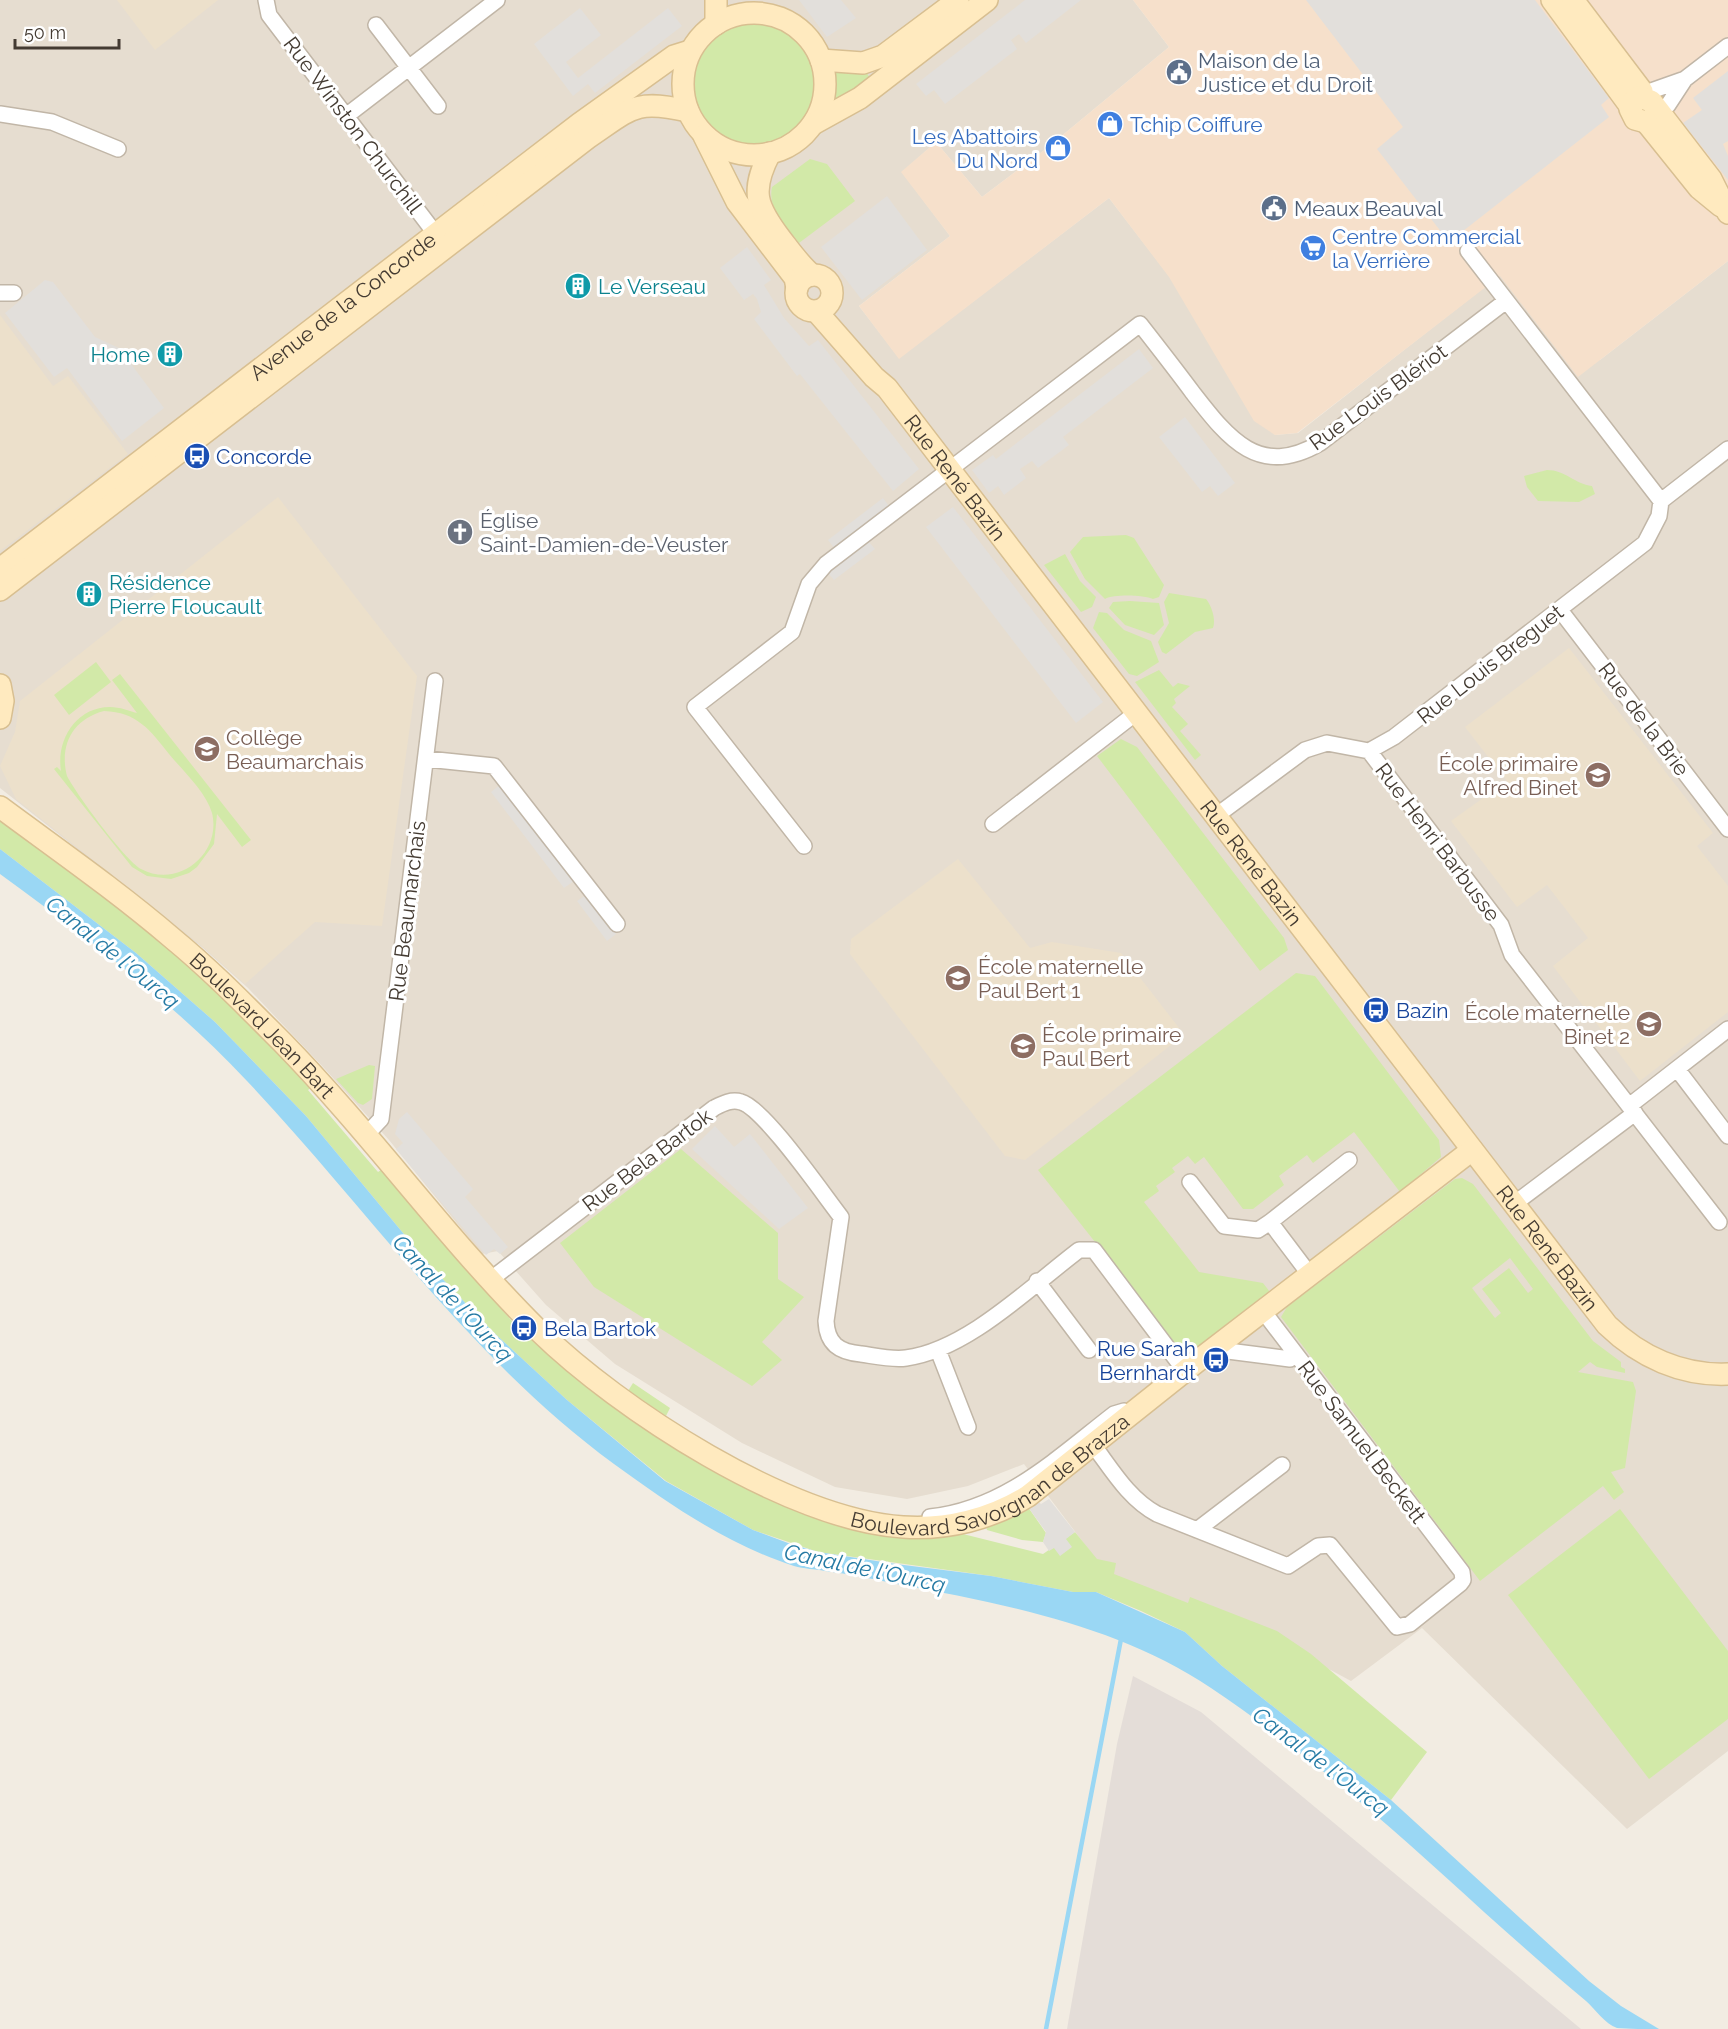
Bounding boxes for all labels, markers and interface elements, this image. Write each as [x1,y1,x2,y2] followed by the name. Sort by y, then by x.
[15,12,118,50] scale bar
[24,22,66,43] text: 50 m
[278,32,428,219] street label: Rue Winston Churchill
[1198,48,1373,97] place label: Maison de la Justice et du Droit
[1164,57,1194,87] public building icon: Maison de la Justice et du Droit
[1095,109,1125,139] shop icon: Tchip Coiffure
[1130,112,1263,137] place label: Tchip Coiffure
[912,124,1038,173] place label: Les Abattoirs Du Nord
[1043,133,1073,163] shop icon: Les Abattoirs Du Nord
[1259,193,1289,223] public building icon: Meaux Beauval
[1294,196,1443,221] place label: Meaux Beauval
[1332,224,1521,273] place label: Centre Commercial la Verrière
[245,226,441,385] street label: Avenue de la Concorde
[1298,233,1328,263] supermarket icon: Centre Commercial la Verrière
[563,271,593,301] building icon: Le Verseau
[598,274,706,299] place label: Le Verseau
[155,339,185,369] building icon: Home
[1304,339,1452,455] street label: Rue Louis Blériot
[91,342,150,367] place label: Home
[899,409,1012,545] street label: Rue René Bazin
[182,441,212,471] bus stop icon: Concorde
[216,444,312,469] place label: Concorde
[480,508,729,557] place label: Église Saint-Damien-de-Veuster
[445,517,475,547] church icon: Église Saint-Damien-de-Veuster
[109,570,262,619] place label: Résidence Pierre Floucault
[74,579,104,609] building icon: Résidence Pierre Floucault
[1412,599,1568,729] street label: Rue Louis Breguet
[1593,657,1695,781] street label: Rue de la Brie
[226,725,364,774] place label: Collège Beaumarchais
[192,734,222,764] school or university icon: Collège Beaumarchais
[1439,751,1578,800] place label: École primaire Alfred Binet
[1370,758,1506,926] street label: Rue Henri Barbusse
[1583,760,1613,790] school or university icon: École primaire Alfred Binet
[1195,795,1308,930] street label: Rue René Bazin
[384,819,430,1003] street label: Rue Beaumarchais
[41,890,185,1014] water label: Canal de l'Ourcq
[185,947,340,1103] street label: Boulevard Jean Bart
[978,954,1143,1003] place label: École maternelle Paul Bert 1
[943,963,973,993] school or university icon: École maternelle Paul Bert 1
[1361,995,1391,1025] bus stop icon: Bazin
[1396,998,1449,1023] place label: Bazin
[1465,1000,1630,1049] place label: École maternelle Binet 2
[1634,1009,1664,1039] school or university icon: École maternelle Binet 2
[1042,1022,1181,1071] place label: École primaire Paul Bert
[1008,1031,1038,1061] school or university icon: École primaire Paul Bert
[577,1103,717,1217] street label: Rue Bela Bartok
[1492,1180,1604,1316] street label: Rue René Bazin
[388,1229,518,1367] water label: Canal de l'Ourcq
[509,1313,539,1343] bus stop icon: Bela Bartok
[544,1316,656,1341] place label: Bela Bartok
[1097,1336,1196,1385] place label: Rue Sarah Bernhardt
[1201,1345,1231,1375] bus stop icon: Rue Sarah Bernhardt
[1293,1356,1431,1528] street label: Rue Samuel Beckett
[848,1408,1134,1540] street label: Boulevard Savorgnan de Brazza
[782,1538,948,1598] water label: Canal de l'Ourcq
[1248,1701,1394,1821] water label: Canal de l'Ourcq

